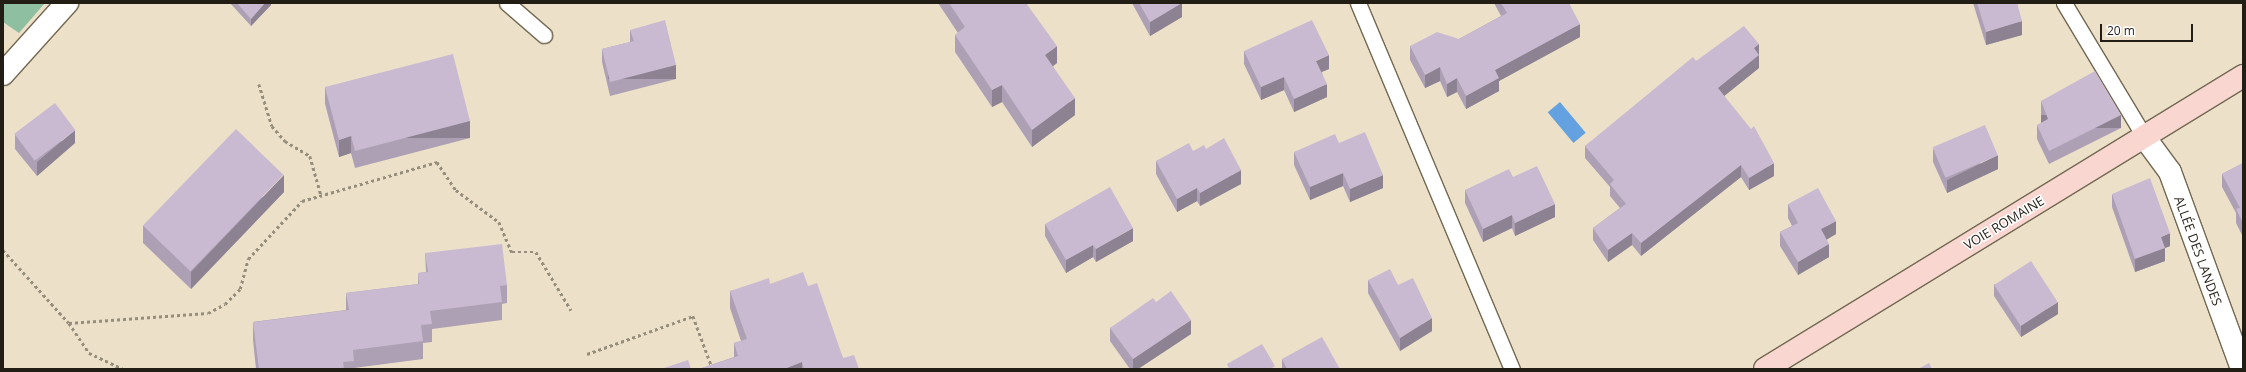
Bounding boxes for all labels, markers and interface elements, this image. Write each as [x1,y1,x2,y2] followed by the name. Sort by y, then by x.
[2102,16,2195,42] scale bar
[2107,22,2135,39] text: 20 m
[1961,193,2047,253] street label: VOIE ROMAINE
[2171,194,2225,308] street label: ALLÉE DES LANDES

